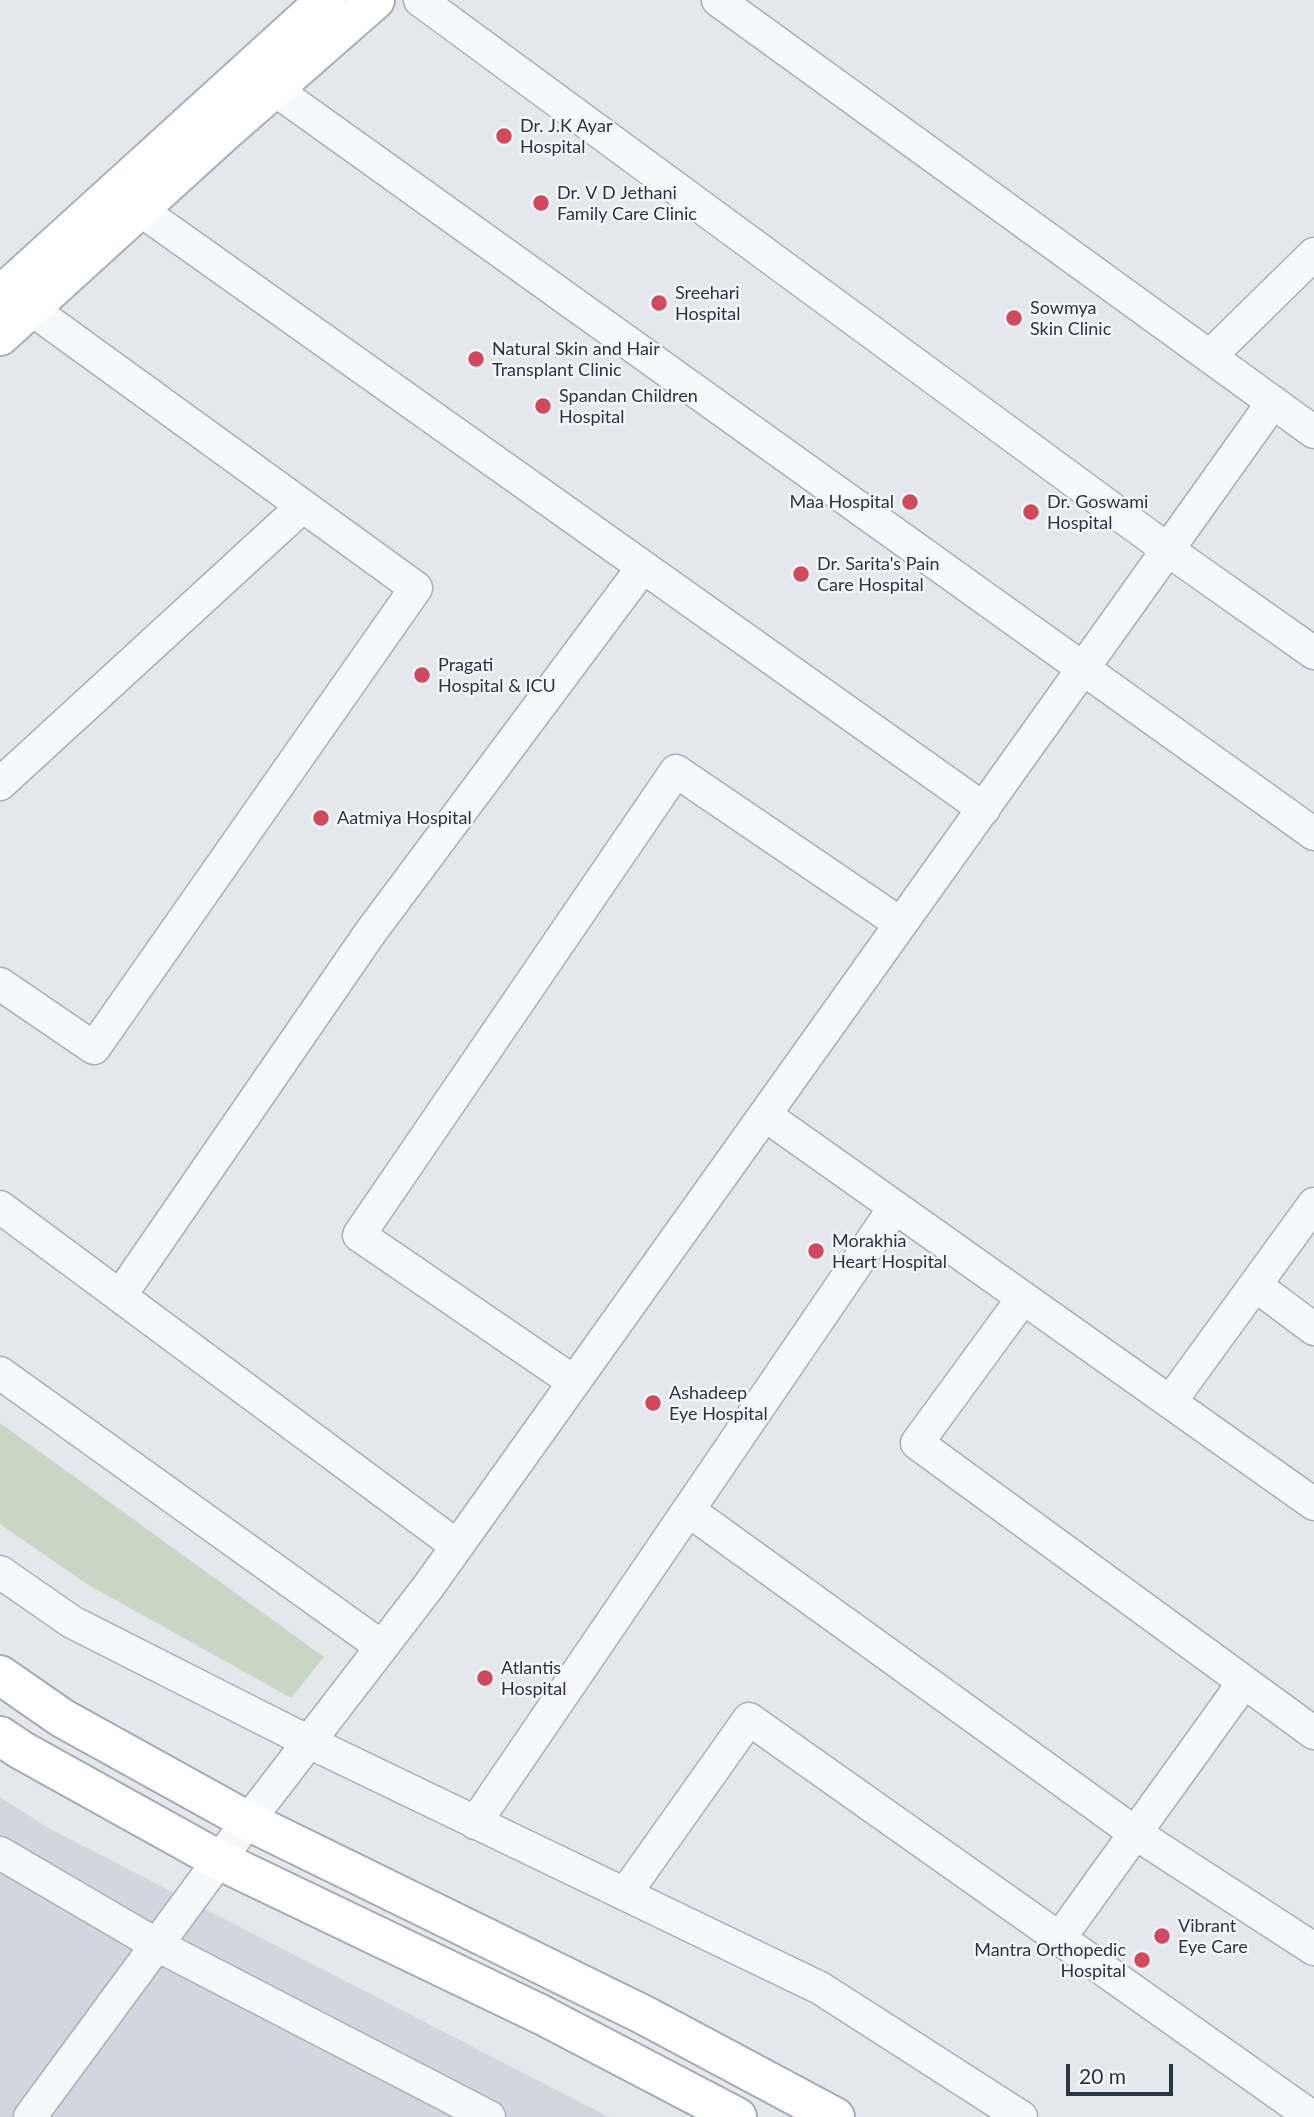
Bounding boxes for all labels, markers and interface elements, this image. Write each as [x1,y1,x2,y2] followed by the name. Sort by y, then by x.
[520,115,612,158] place label: Dr. J.K Ayar Hospital
[494,126,514,146] marker: Dr. J.K Ayar Hospital
[557,182,697,224] place label: Dr. V D Jethani Family Care Clinic
[531,193,551,213] marker: Dr. V D Jethani Family Care Clinic
[675,282,741,324] place label: Sreehari Hospital
[649,293,669,313] marker: Sreehari Hospital
[1030,297,1111,340] place label: Sowmya Skin Clinic
[1004,308,1024,328] marker: Sowmya Skin Clinic
[492,338,660,380] place label: Natural Skin and Hair Transplant Clinic
[466,349,486,369] marker: Natural Skin and Hair Transplant Clinic
[559,385,698,428] place label: Spandan Children Hospital
[533,396,553,416] marker: Spandan Children Hospital
[790,491,894,513] place label: Maa Hospital
[1047,491,1148,534] place label: Dr. Goswami Hospital
[900,492,920,512] marker: Maa Hospital
[1021,502,1041,522] marker: Dr. Goswami Hospital
[817,553,940,596] place label: Dr. Sarita's Pain Care Hospital
[791,564,811,584] marker: Dr. Sarita's Pain Care Hospital
[438,654,556,696] place label: Pragati Hospital & ICU
[412,665,432,685] marker: Pragati Hospital & ICU
[337,807,472,829] place label: Aatmiya Hospital
[311,808,331,828] marker: Aatmiya Hospital
[832,1230,947,1272] place label: Morakhia Heart Hospital
[806,1241,826,1261] marker: Morakhia Heart Hospital
[669,1382,768,1424] place label: Ashadeep Eye Hospital
[643,1393,663,1413] marker: Ashadeep Eye Hospital
[501,1657,567,1700] place label: Atlantis Hospital
[475,1668,495,1688] marker: Atlantis Hospital
[1178,1915,1248,1958] place label: Vibrant Eye Care
[1152,1926,1172,1946] marker: Vibrant Eye Care
[974,1939,1126,1982] place label: Mantra Orthopedic Hospital
[1132,1950,1152,1970] marker: Mantra Orthopedic Hospital
[1069,2050,1176,2094] scale bar
[1079,2063,1126,2088] text: 20 m

